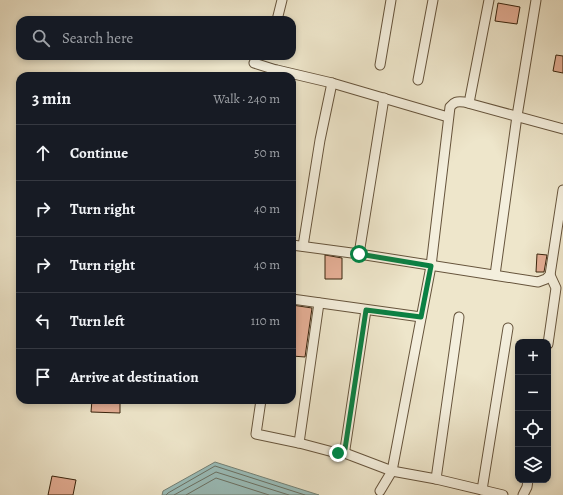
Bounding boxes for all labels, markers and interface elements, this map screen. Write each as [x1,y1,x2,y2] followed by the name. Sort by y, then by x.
[16,16,296,60] search box
[30,27,52,49] icon: search
[62,28,133,48] text: Search here
[32,87,71,110] text: 3 min
[213,90,280,107] text: Walk · 240 m
[32,142,54,164] icon: ahead
[70,143,128,163] text: Continue
[254,144,280,161] text: 50 m
[32,198,54,220] icon: right
[70,199,135,219] text: Turn right
[254,200,280,217] text: 40 m
[350,245,368,263] route start
[32,254,54,276] icon: right
[70,255,135,275] text: Turn right
[254,256,280,273] text: 40 m
[32,310,54,332] icon: left
[70,311,125,331] text: Turn left
[251,312,280,329] text: 110 m
[515,339,551,483] map controls
[515,339,551,375] button: +
[32,366,54,388] icon: arrive
[70,367,199,387] text: Arrive at destination
[515,375,551,411] button: −
[515,411,551,447] button: locate
[329,444,347,462] route end
[515,447,551,483] button: layers

